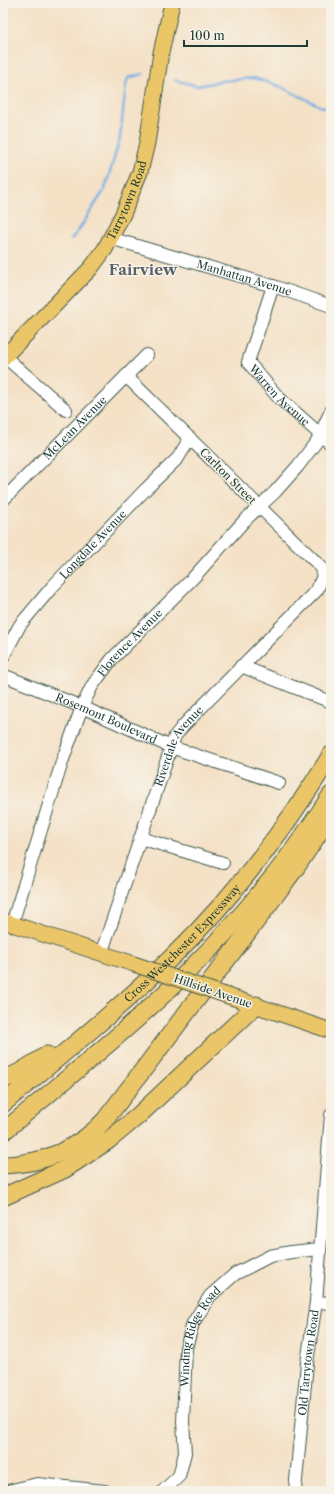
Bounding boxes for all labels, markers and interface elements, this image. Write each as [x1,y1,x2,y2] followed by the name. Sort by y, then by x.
[184,22,307,48] scale bar
[190,28,225,43] text: 100 m
[104,159,150,242] street label: Tarrytown Road
[195,257,294,299] street label: Manhattan Avenue
[109,260,178,279] district label: Fairview
[246,361,313,429] street label: Warren Avenue
[40,393,110,462] street label: McLean Avenue
[197,445,259,507] street label: Carlton Street
[57,507,129,582] street label: Longdale Avenue
[94,606,165,679] street label: Florence Avenue
[53,690,160,747] street label: Rosemont Boulevard
[151,703,206,788] street label: Riverdale Avenue
[121,881,244,1005] street label: Cross Westchester Expressway
[172,971,254,1011] street label: Hillside Avenue
[177,1283,223,1388] street label: Winding Ridge Road
[295,1309,322,1416] street label: Old Tarrytown Road

